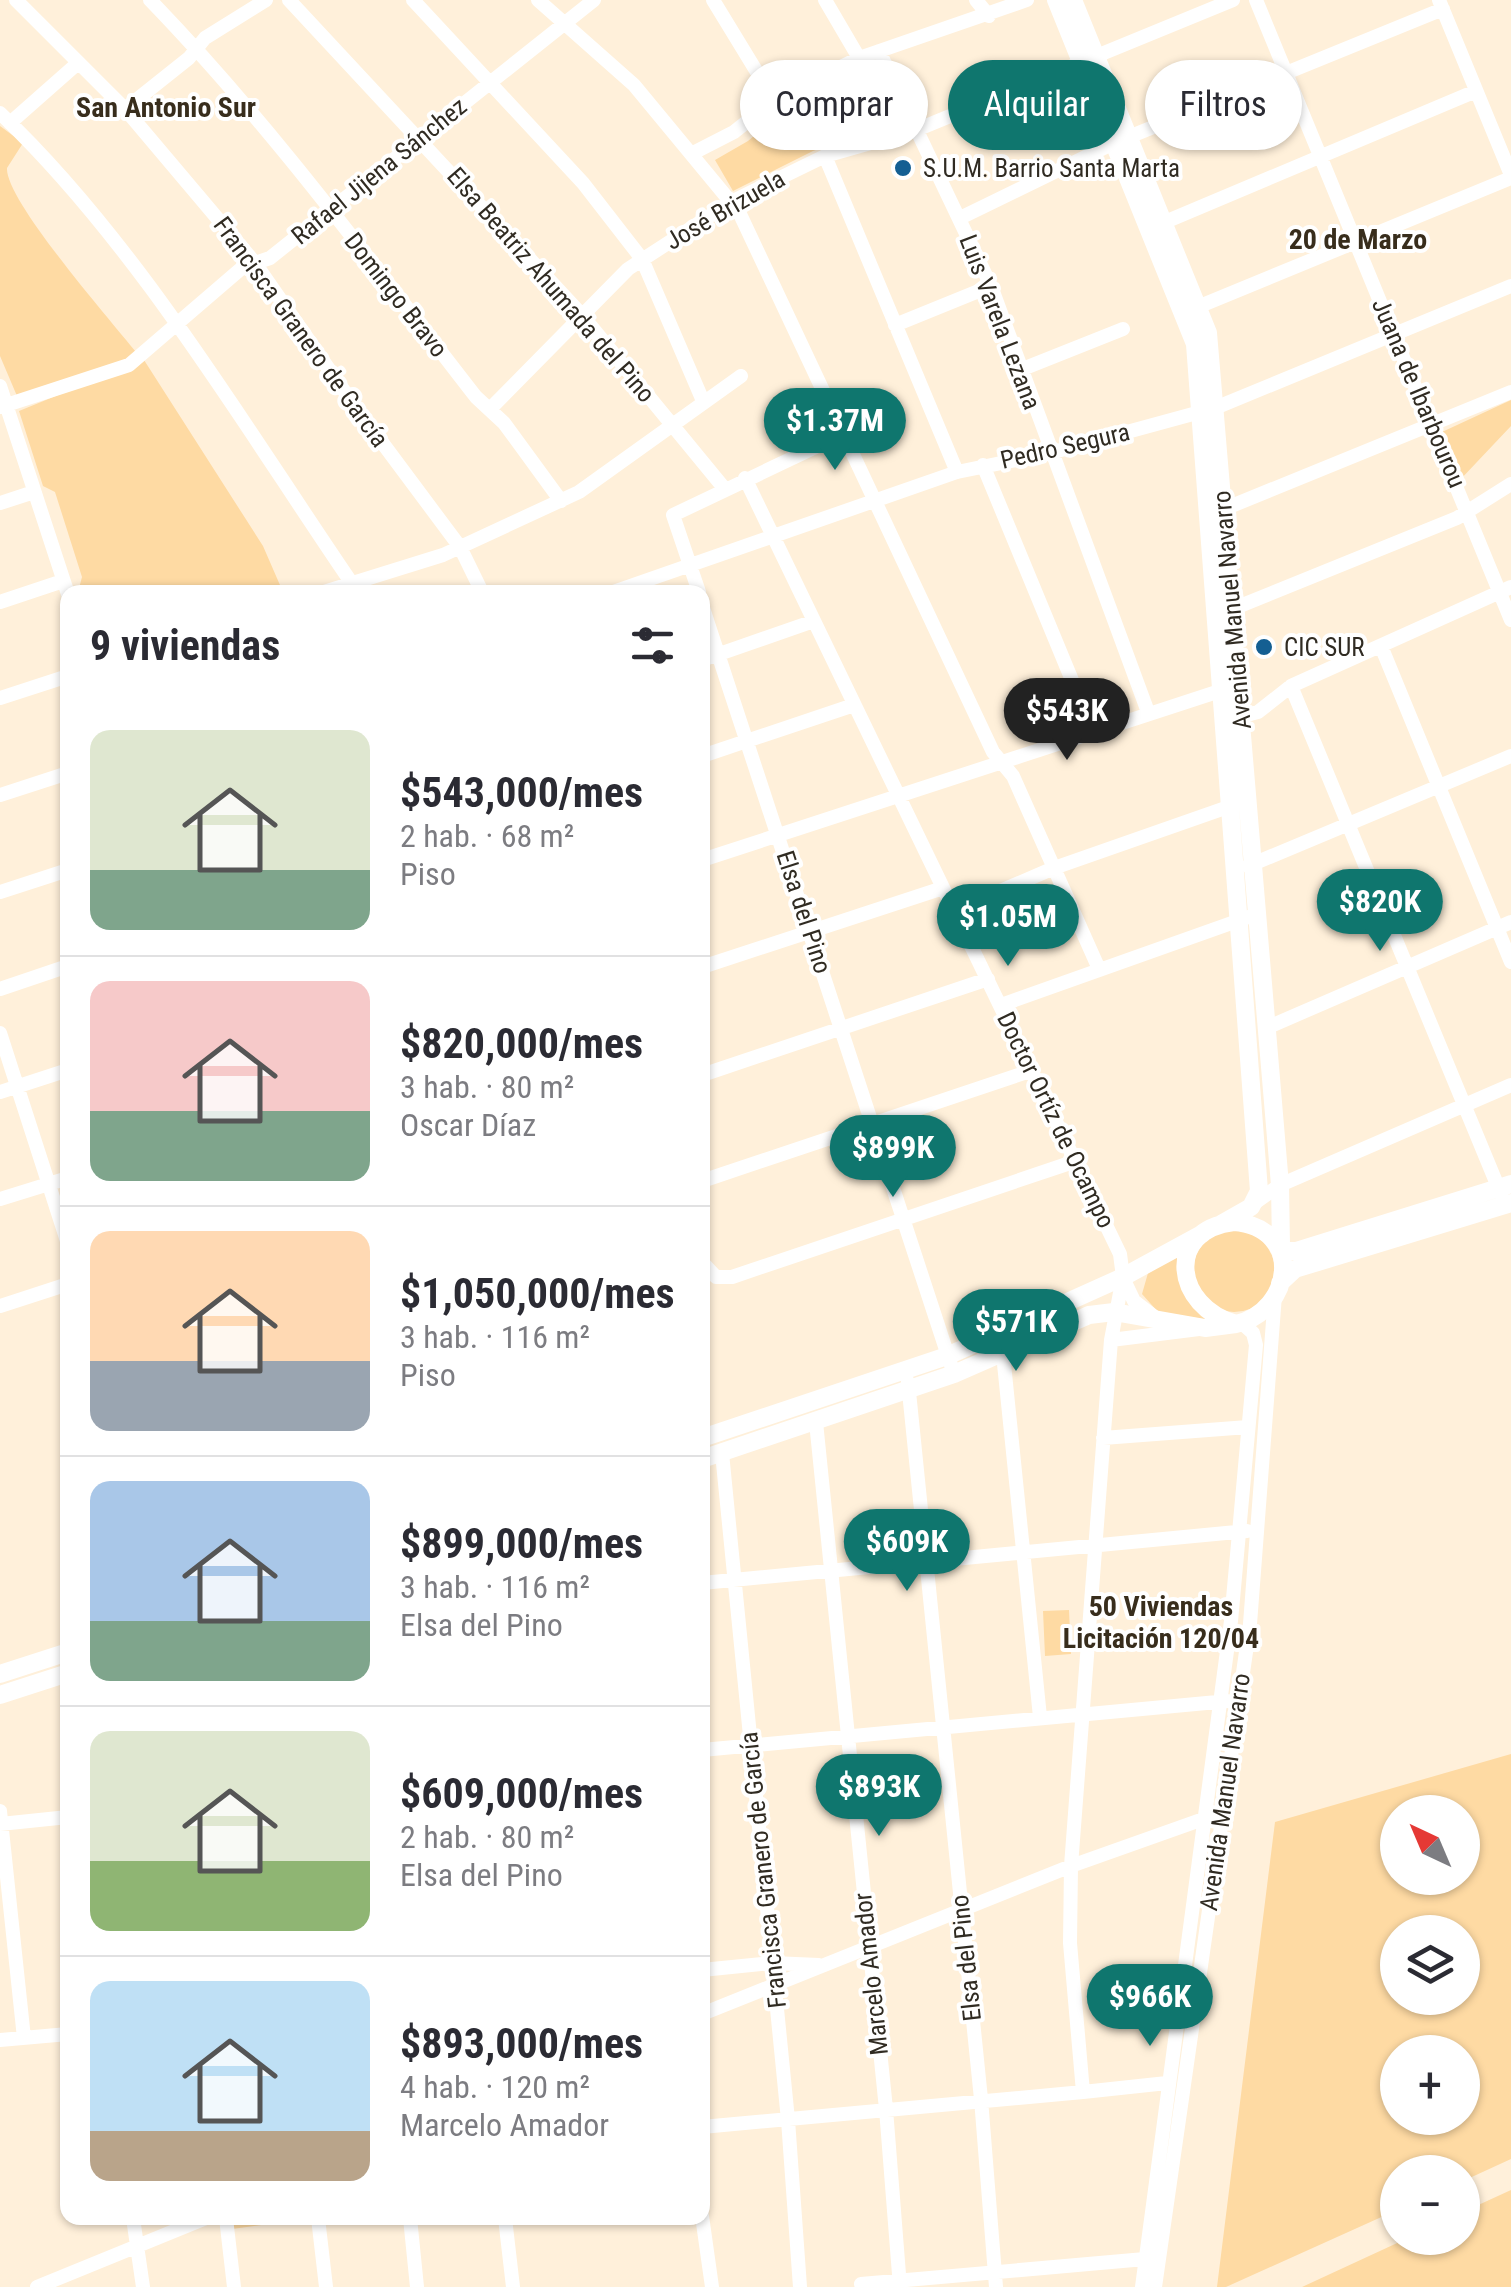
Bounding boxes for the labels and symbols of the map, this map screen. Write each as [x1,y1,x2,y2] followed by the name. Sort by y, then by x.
[76,91,256,124] district label: San Antonio Sur
[286,92,472,250] street label: Rafael Jijena Sánchez
[923,154,1180,183] place label: S.U.M. Barrio Santa Marta
[892,157,914,179] marker: S.U.M. Barrio Santa Marta
[441,162,661,408] street label: Elsa Beatriz Ahumada del Pino
[660,164,790,256] street label: José Brizuela
[208,211,394,453] street label: Francisca Granero de García
[1289,223,1427,256] district label: 20 de Marzo
[338,227,454,363] street label: Domingo Bravo
[953,230,1047,414] street label: Luis Varela Lezana
[1366,294,1472,492] street label: Juana de Ibarbourou
[754,388,916,473] pin: $1.37M
[998,417,1132,475] street label: Pedro Segura
[1207,489,1257,731] street label: Avenida Manuel Navarro
[1284,633,1365,662] place label: CIC SUR
[1253,636,1275,658] marker: CIC SUR
[997,678,1137,763] pin: $543K
[771,847,837,977] street label: Elsa del Pino
[1310,869,1450,954] pin: $820K
[927,884,1089,969] pin: $1.05M
[991,1007,1121,1233] street label: Doctor Ortíz de Ocampo
[823,1115,963,1200] pin: $899K
[946,1289,1086,1374] pin: $571K
[837,1509,977,1594] pin: $609K
[1063,1590,1259,1655] district label: 50 Viviendas Licitación 120/04
[1194,1671,1256,1913] street label: Avenida Manuel Navarro
[734,1730,792,2010] street label: Francisca Granero de García
[809,1754,949,1839] pin: $893K
[1380,1795,1480,1895] north arrow
[848,1891,894,2057] street label: Marcelo Amador
[945,1893,987,2023] street label: Elsa del Pino
[1080,1964,1220,2049] pin: $966K

